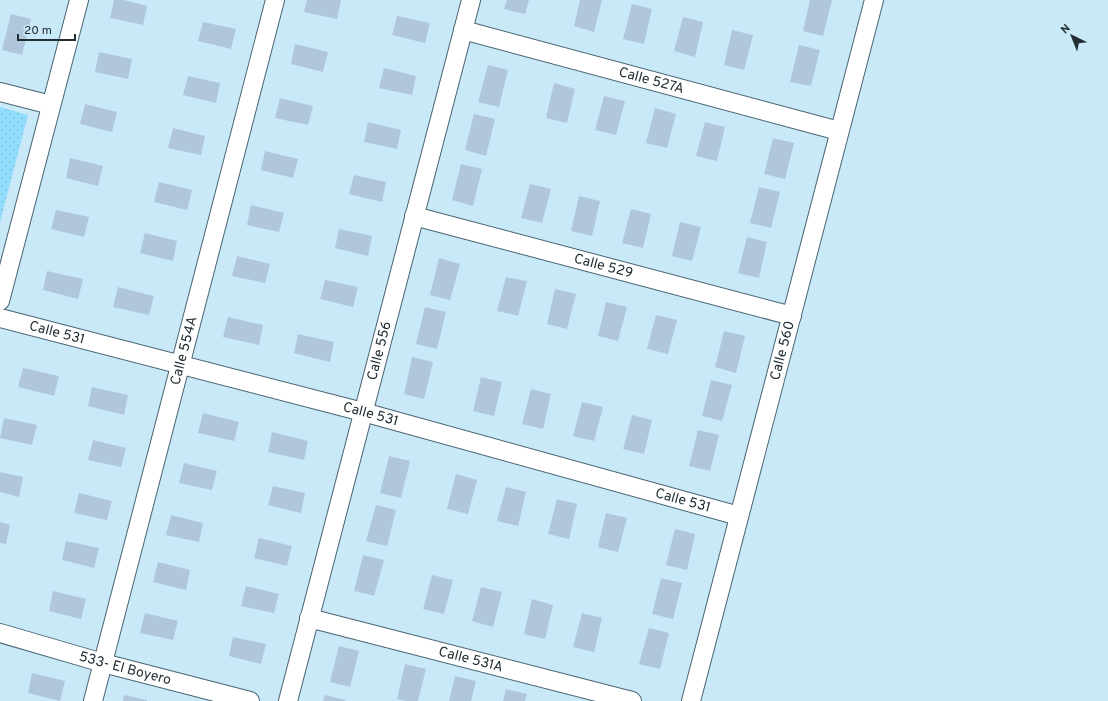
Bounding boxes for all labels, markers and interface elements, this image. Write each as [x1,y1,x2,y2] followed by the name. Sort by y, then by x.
[18,16,75,42] scale bar
[1052,16,1092,56] north arrow
[1058,22,1074,37] text: N
[24,23,52,39] text: 20 m
[617,64,686,97] street label: Calle 527A
[572,250,635,282] street label: Calle 529
[167,314,201,387] street label: Calle 554A
[27,317,87,348] street label: Calle 531
[364,319,395,382] street label: Calle 556
[767,319,798,382] street label: Calle 560
[341,399,400,430] street label: Calle 531
[653,485,713,516] street label: Calle 531
[437,643,505,676] street label: Calle 531A
[77,648,173,689] street label: 533- El Boyero

